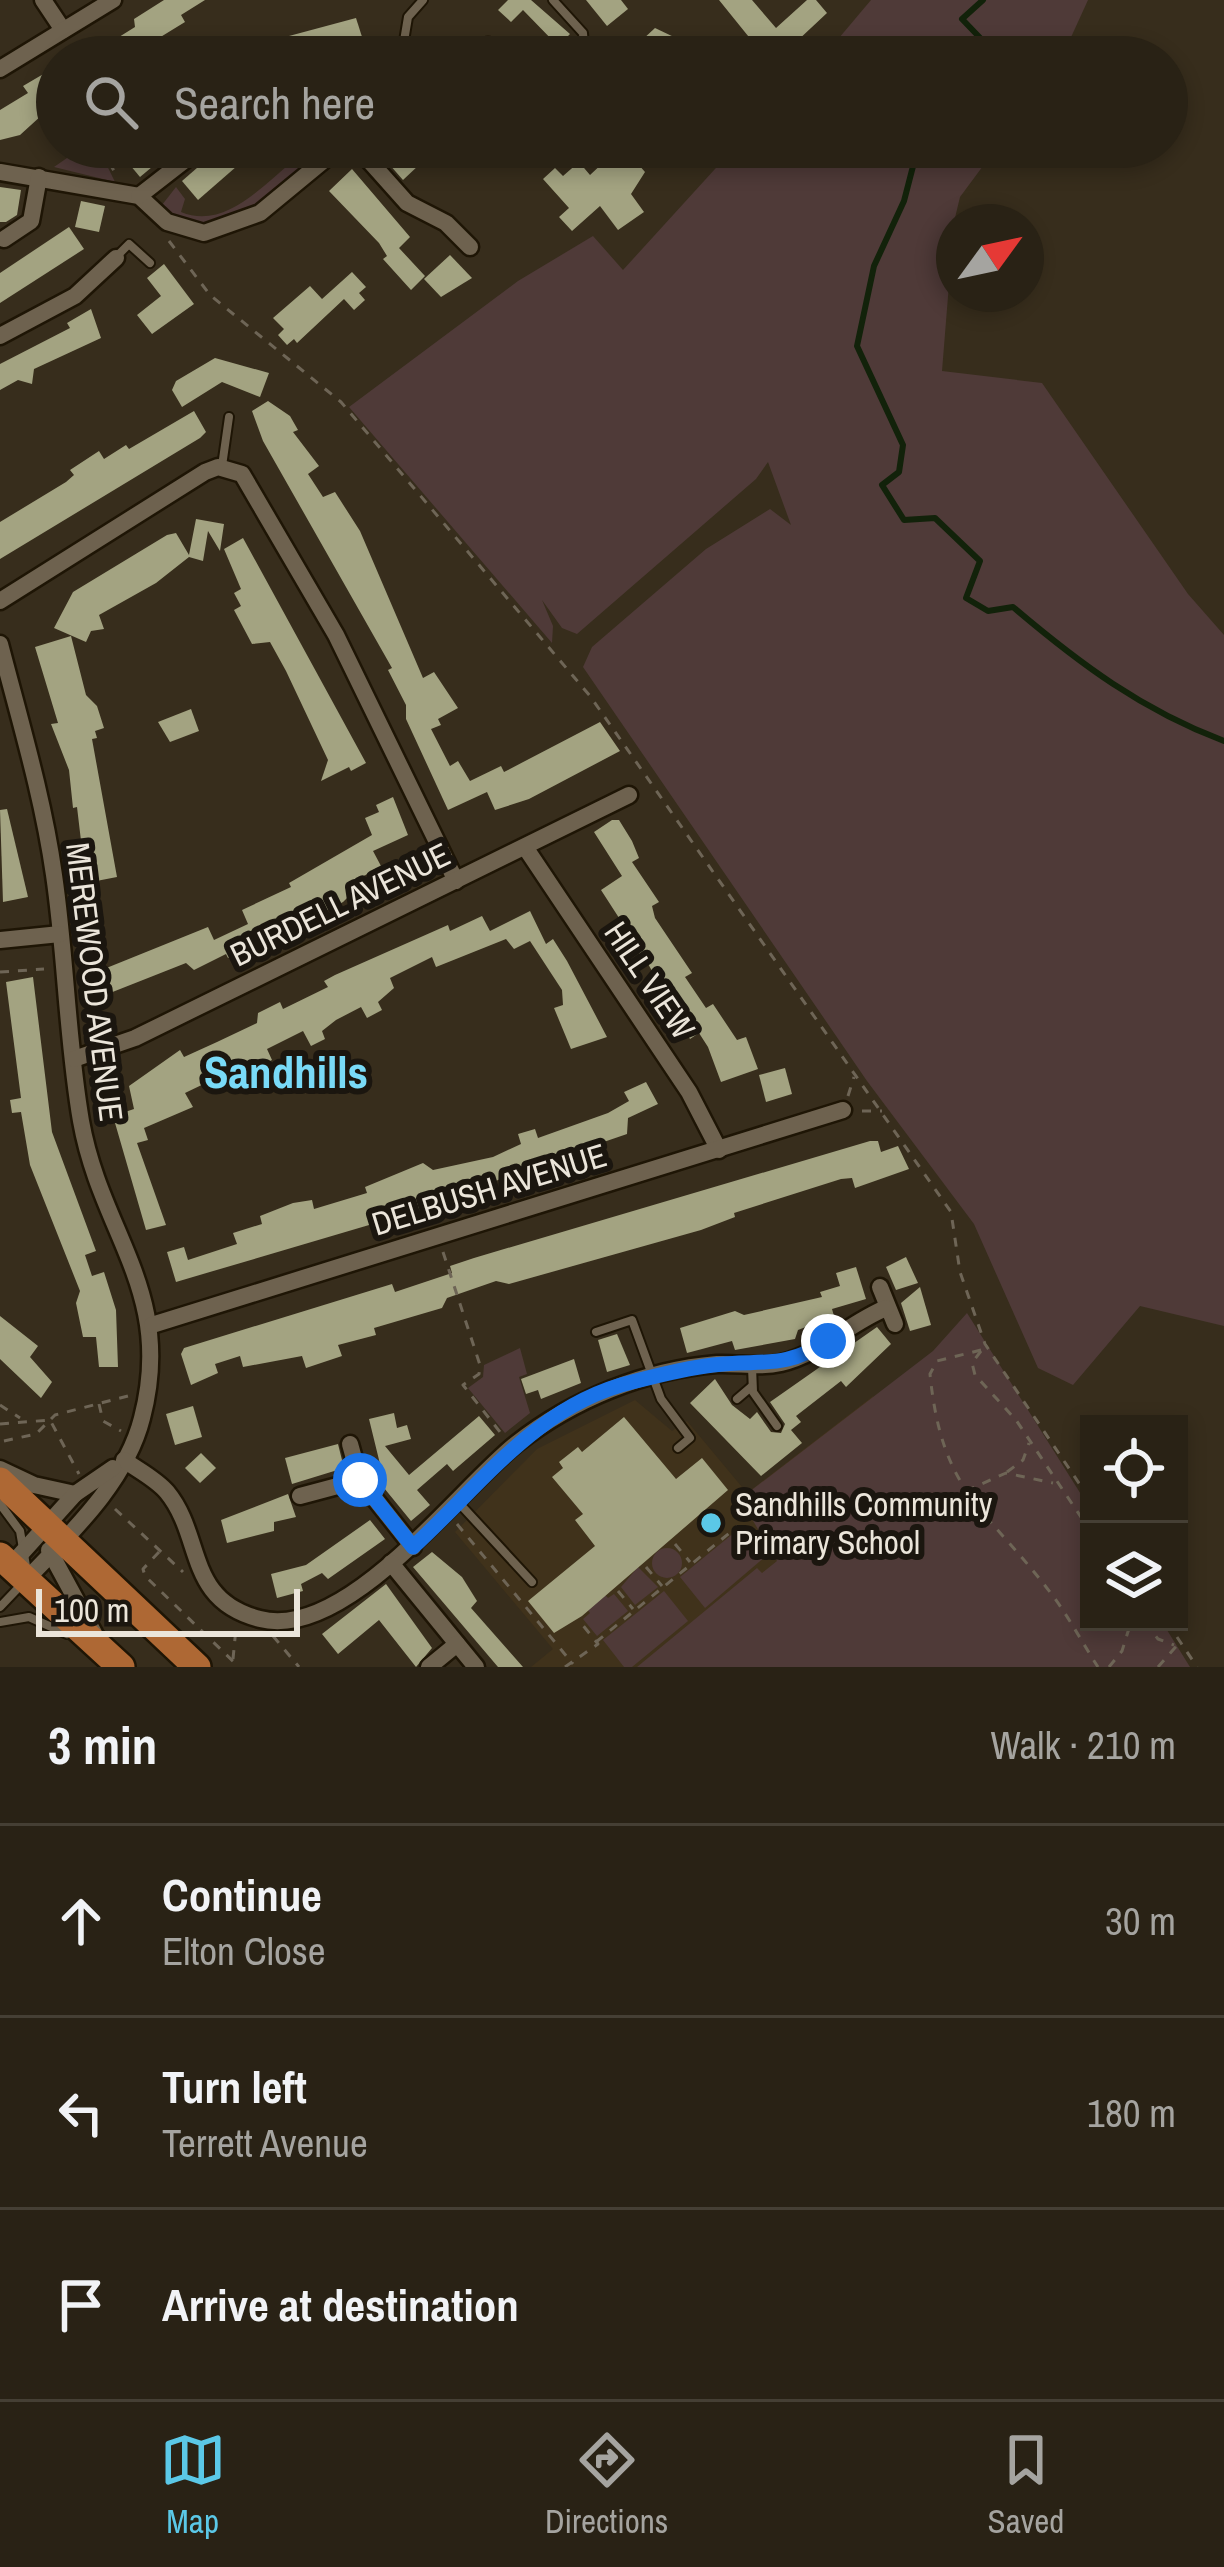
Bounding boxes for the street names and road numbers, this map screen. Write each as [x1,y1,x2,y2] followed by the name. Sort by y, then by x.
[223,832,457,976] street label: BURDELL AVENUE
[56,840,134,1124] street label: MEREWOOD AVENUE
[595,913,706,1048] street label: HILL VIEW
[366,1132,612,1246] street label: DELBUSH AVENUE

